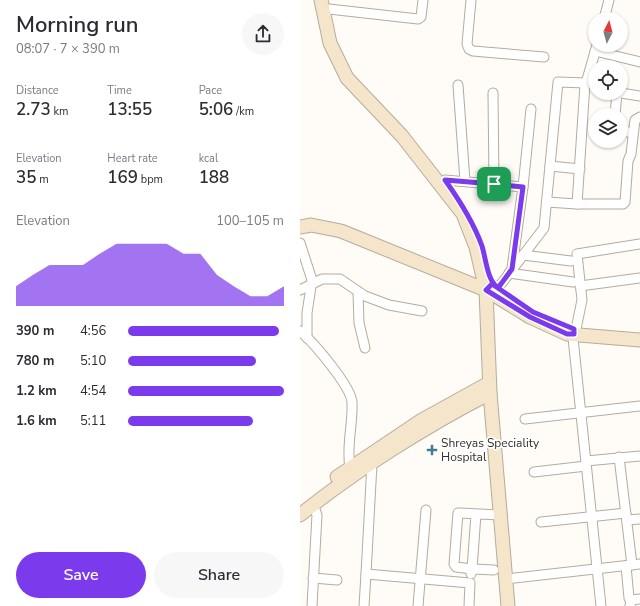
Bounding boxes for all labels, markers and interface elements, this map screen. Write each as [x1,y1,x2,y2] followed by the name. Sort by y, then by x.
[16,10,139,40] text: Morning run
[588,12,628,52] north arrow
[588,12,628,148] map controls
[242,13,284,55] button: share
[16,40,120,58] text: 08:07 · 7 × 390 m
[588,60,628,100] button: locate
[16,83,59,98] text: Distance
[107,83,132,98] text: Time
[199,83,222,98] text: Pace
[16,98,51,121] text: 2.73
[107,98,152,121] text: 13:55
[199,98,233,121] text: 5:06
[51,104,68,119] text: km
[233,104,254,119] text: /km
[588,108,628,148] button: layers
[16,151,62,166] text: Elevation
[107,151,158,166] text: Heart rate
[199,151,218,166] text: kcal
[16,166,36,189] text: 35
[107,166,138,189] text: 169
[199,166,229,189] text: 188
[477,167,511,201] pin
[36,172,49,187] text: m
[138,172,163,187] text: bpm
[483,173,505,195] icon: arrive
[16,212,70,230] text: Elevation
[216,212,284,230] text: 100–105 m
[16,322,54,340] text: 390 m
[80,322,106,340] text: 4:56
[16,352,54,370] text: 780 m
[80,352,106,370] text: 5:10
[16,382,57,400] text: 1.2 km
[80,382,106,400] text: 4:54
[16,412,57,430] text: 1.6 km
[80,412,106,430] text: 5:11
[441,435,540,465] place label: Shreyas Speciality Hospital
[426,444,438,456] marker: Shreyas Speciality Hospital
[16,552,146,598] button: Save
[154,552,284,598] button: Share

